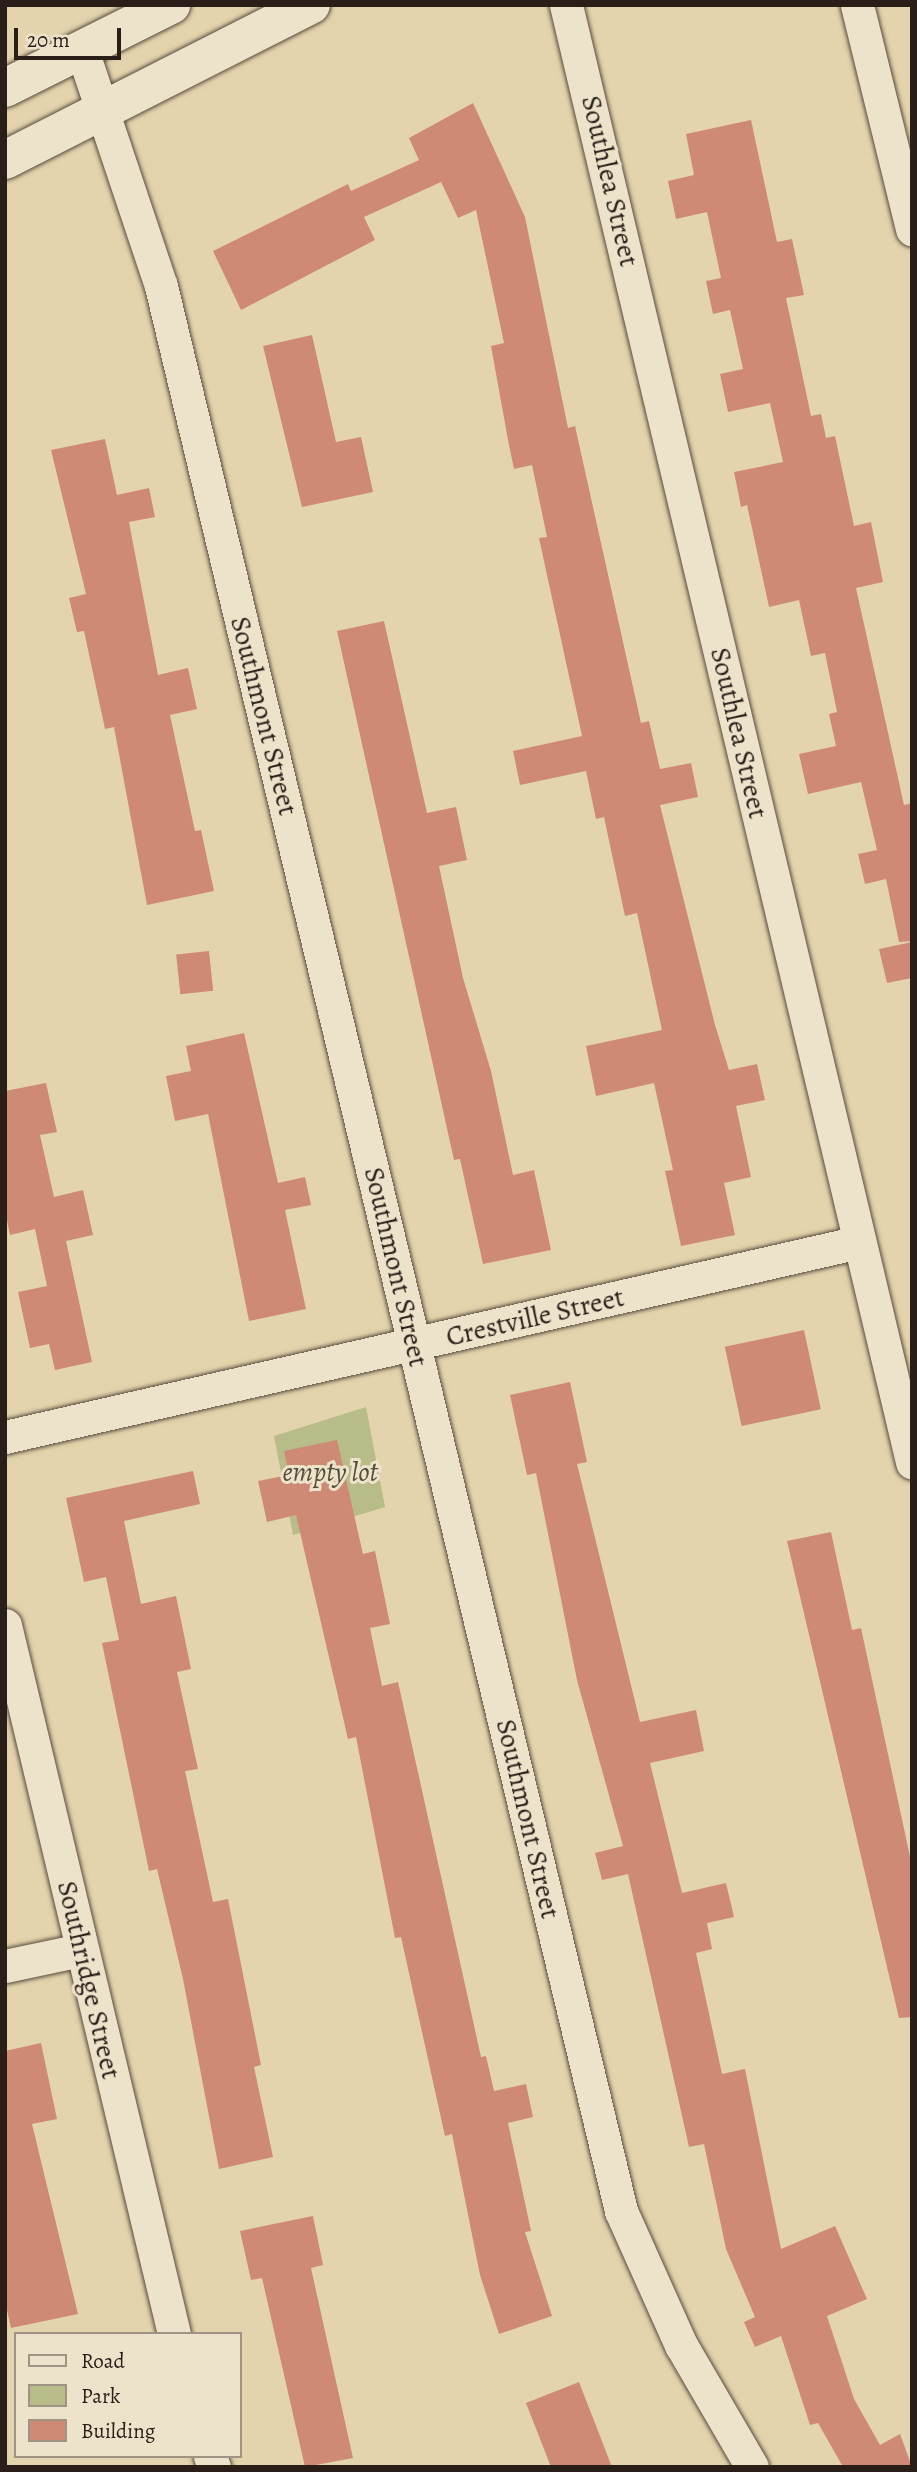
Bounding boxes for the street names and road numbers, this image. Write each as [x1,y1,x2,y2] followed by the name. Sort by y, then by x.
[574,92,646,270] street label: Southlea Street
[223,613,305,819] street label: Southmont Street
[703,644,775,822] street label: Southlea Street
[357,1164,435,1370] street label: Southmont Street
[443,1280,627,1354] street label: Crestville Street
[489,1716,567,1922] street label: Southmont Street
[50,1878,128,2082] street label: Southridge Street

